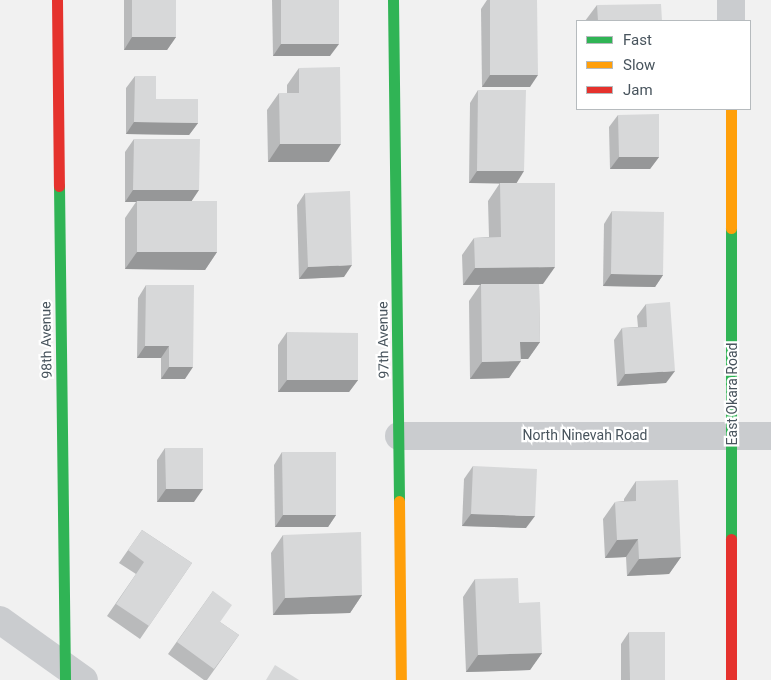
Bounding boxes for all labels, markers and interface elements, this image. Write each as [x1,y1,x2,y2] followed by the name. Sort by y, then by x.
[576,20,751,110] legend
[623,31,652,49] text: Fast
[623,56,655,74] text: Slow
[623,81,653,99] text: Jam
[37,301,55,379] street label: 98th Avenue
[374,301,392,379] street label: 97th Avenue
[724,343,740,445] street label: East Okara Road
[523,427,647,443] street label: North Ninevah Road

